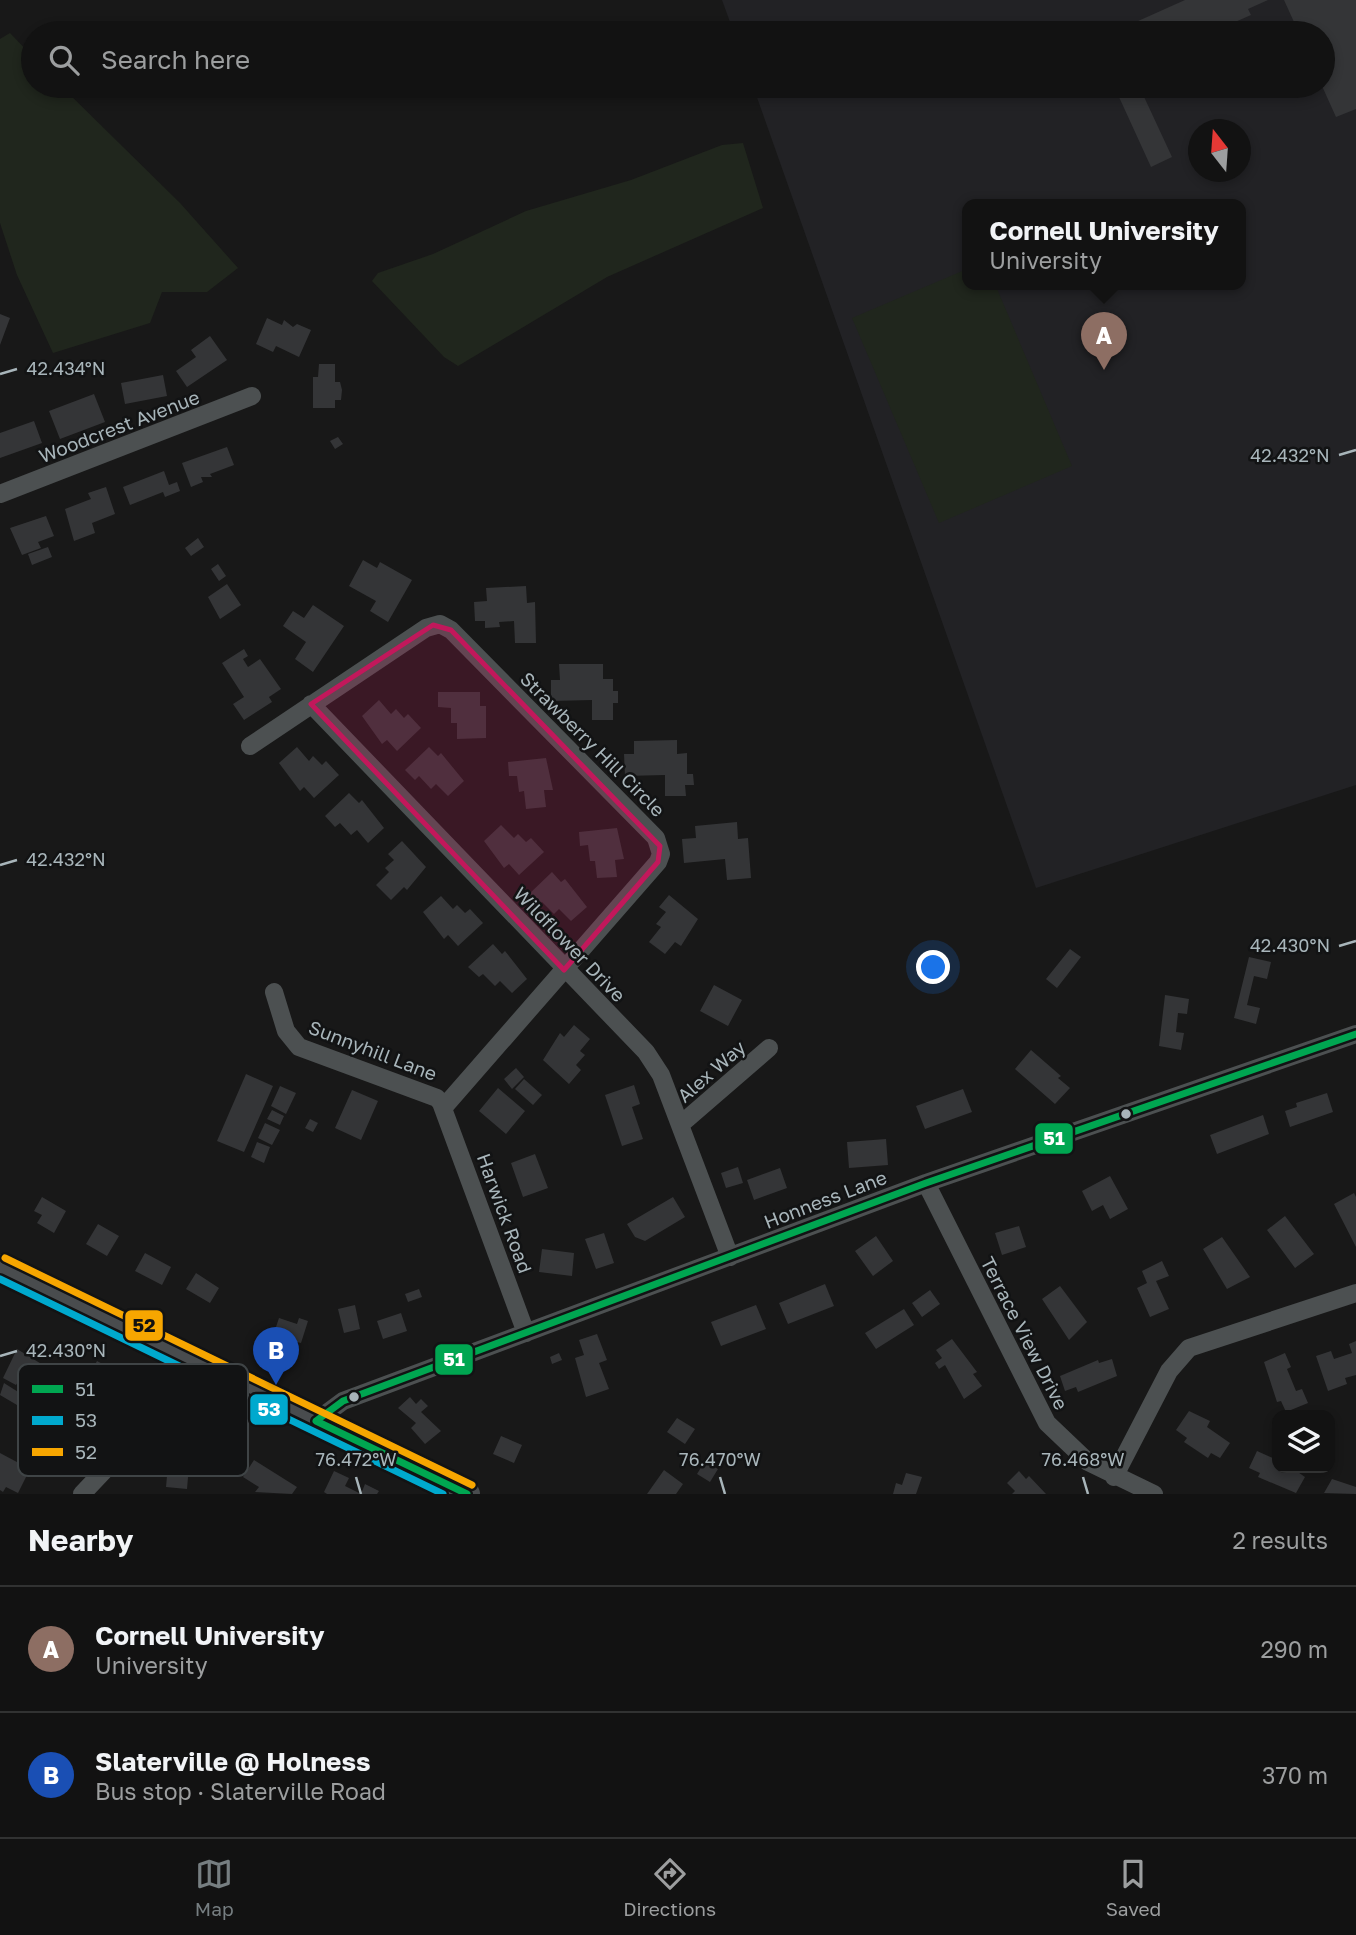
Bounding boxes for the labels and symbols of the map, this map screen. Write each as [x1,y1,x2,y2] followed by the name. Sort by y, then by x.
[1188,119,1251,182] north arrow
[1081,312,1127,370] pin: A
[26,357,106,379] text: 42.434°N
[35,385,203,467] street label: Woodcrest Avenue
[1250,444,1330,466] text: 42.432°N
[516,667,670,821] street label: Strawberry Hill Circle
[26,848,106,870] text: 42.432°N
[509,882,631,1006] street label: Wildflower Drive
[1250,934,1330,956] text: 42.430°N
[916,950,950,984] your location
[306,1015,440,1085] street label: Sunnyhill Lane
[672,1035,750,1107] street label: Alex Way
[1119,1107,1133,1121] unlabelled marker
[1034,1122,1074,1155] line badge: 51
[1043,1126,1065,1149] text: 51
[473,1150,537,1276] street label: Harwick Road
[760,1165,890,1233] street label: Honness Lane
[977,1253,1073,1413] street label: Terrace View Drive
[124,1309,164,1342] line badge: 52
[132,1313,156,1336] text: 52
[253,1327,299,1385] pin: B
[26,1339,106,1361] text: 42.430°N
[434,1343,474,1376] line badge: 51
[443,1347,465,1370] text: 51
[18,1364,248,1476] legend
[75,1377,95,1400] text: 51
[347,1390,361,1404] unlabelled marker
[249,1393,289,1426] line badge: 53
[257,1397,281,1420] text: 53
[75,1408,97,1431] text: 53
[75,1440,97,1463] text: 52
[315,1448,397,1470] text: 76.472°W
[679,1448,761,1470] text: 76.470°W
[1042,1448,1124,1470] text: 76.468°W

